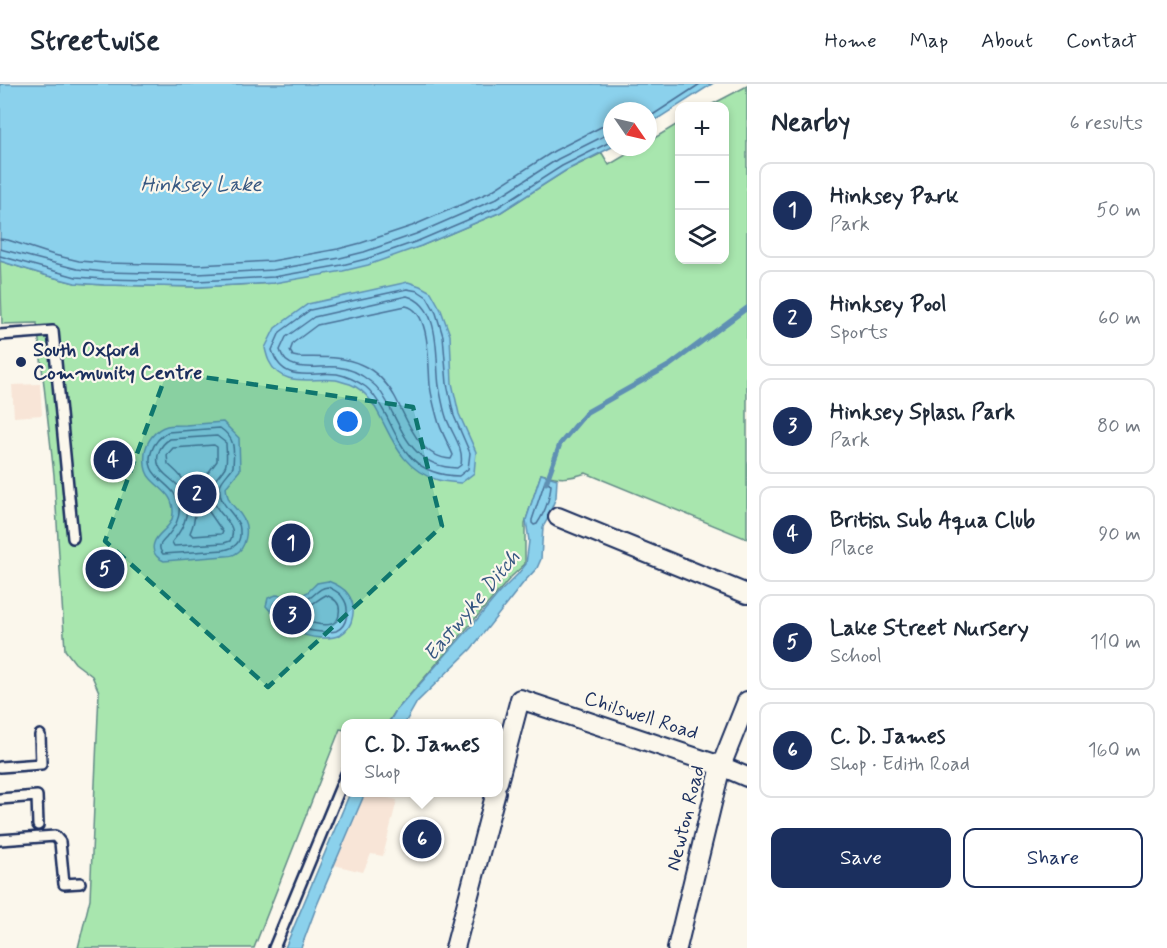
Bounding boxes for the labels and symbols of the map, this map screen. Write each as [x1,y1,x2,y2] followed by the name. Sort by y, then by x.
[603,102,657,156] north arrow
[140,171,262,199] water label: Hinksey Lake
[33,337,202,387] place label: South Oxford Community Centre
[14,355,28,369] marker: South Oxford Community Centre
[333,407,362,436] your location
[94,438,132,482] pin: 4
[178,472,216,516] pin: 2
[272,520,310,566] pin: 1
[417,544,527,667] water label: Eastwyke Ditch
[86,546,124,592] pin: 5
[272,592,312,638] pin: 3
[581,685,701,747] street label: Chilswell Road
[660,762,712,874] street label: Newton Road
[402,816,442,861] pin: 6

